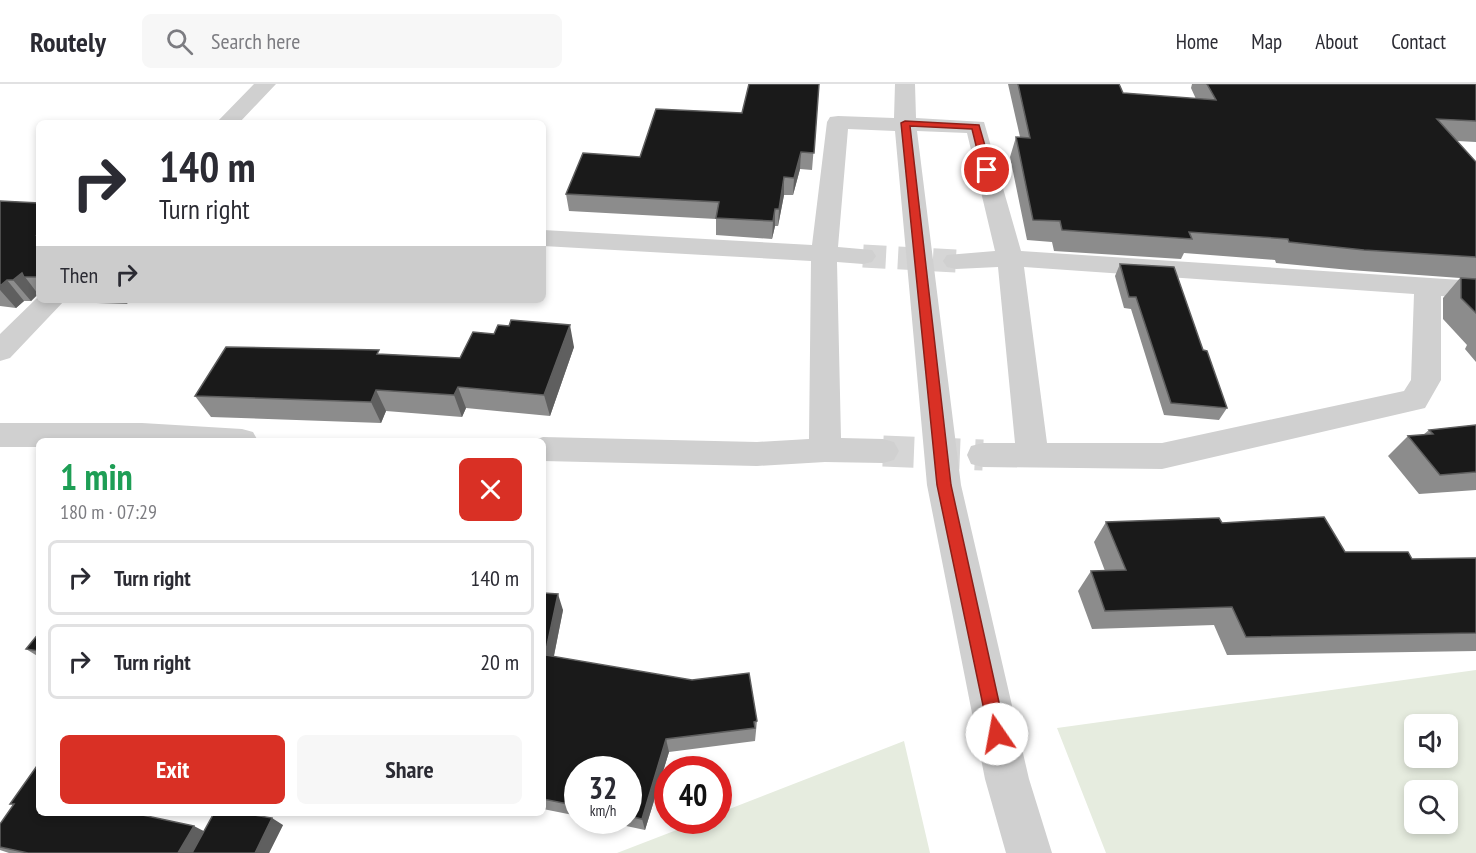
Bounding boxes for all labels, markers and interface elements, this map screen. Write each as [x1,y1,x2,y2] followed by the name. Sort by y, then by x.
[142,14,562,68] search box
[30,23,106,60] text: Routely
[163,25,196,58] icon: search
[211,27,300,55] text: Search here
[1176,28,1218,55] text: Home
[1251,28,1282,55] text: Map
[1315,28,1358,55] text: About
[1391,28,1446,55] text: Contact
[159,139,256,194] text: 140 m
[60,144,138,222] icon: right
[961,144,1012,195] pin
[970,153,1003,186] icon: arrive
[159,192,250,226] text: Turn right
[110,258,143,291] icon: right
[60,261,98,289] text: Then
[60,453,133,500] text: 1 min
[459,458,522,521] button: close
[60,499,157,525] text: 180 m · 07:29
[63,561,96,594] icon: right
[114,564,191,592] text: Turn right
[470,564,519,592] text: 140 m
[63,645,96,678] icon: right
[114,648,191,676] text: Turn right
[480,648,519,676] text: 20 m
[965,702,1029,766] position arrow
[1404,714,1458,834] map controls
[1404,714,1458,768] button: sound
[60,735,285,804] button: Exit
[297,735,522,804] button: Share
[654,756,732,834] speed limit sign: 40
[589,768,617,807] text: 32
[1404,780,1458,834] button: search
[590,801,616,820] text: km/h

